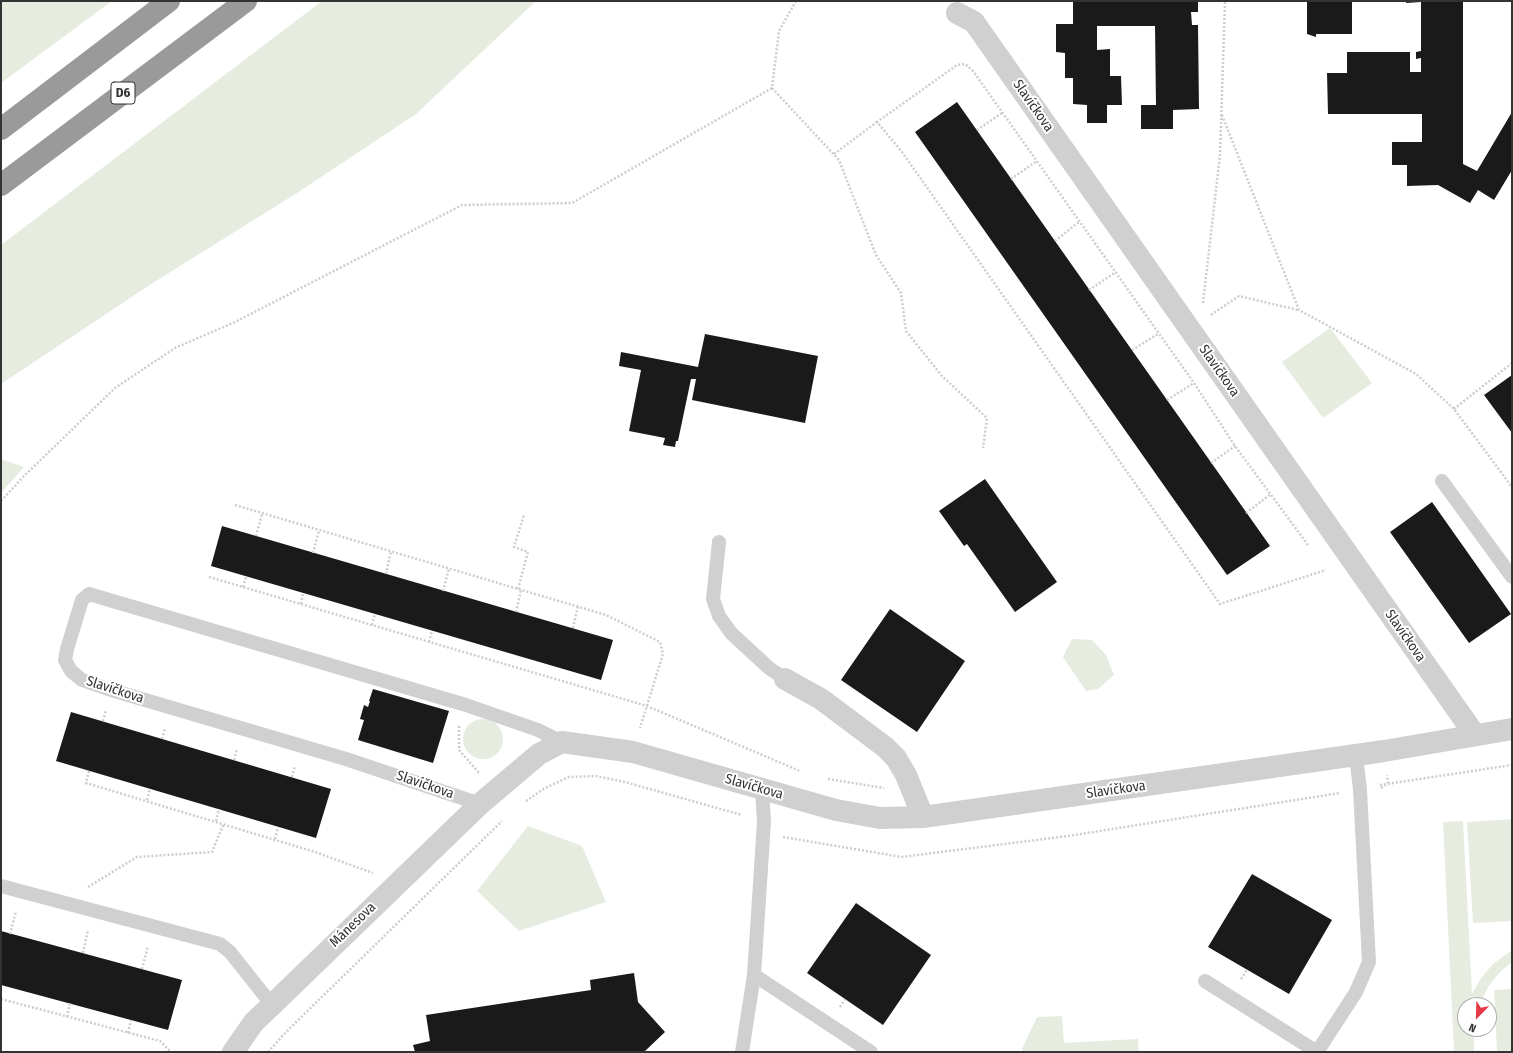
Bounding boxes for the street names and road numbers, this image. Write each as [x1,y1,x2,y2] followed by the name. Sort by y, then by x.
[1009,77,1057,135] street label: Slavíčkova
[111,82,135,104] road number: D6
[1195,342,1243,400] street label: Slavíčkova
[1381,607,1429,665] street label: Slavíčkova
[84,673,146,707] street label: Slavíčkova
[394,767,456,803] street label: Slavíčkova
[723,771,785,803] street label: Slavíčkova
[1085,778,1147,802] street label: Slavíčkova
[327,899,379,951] street label: Mánesova

